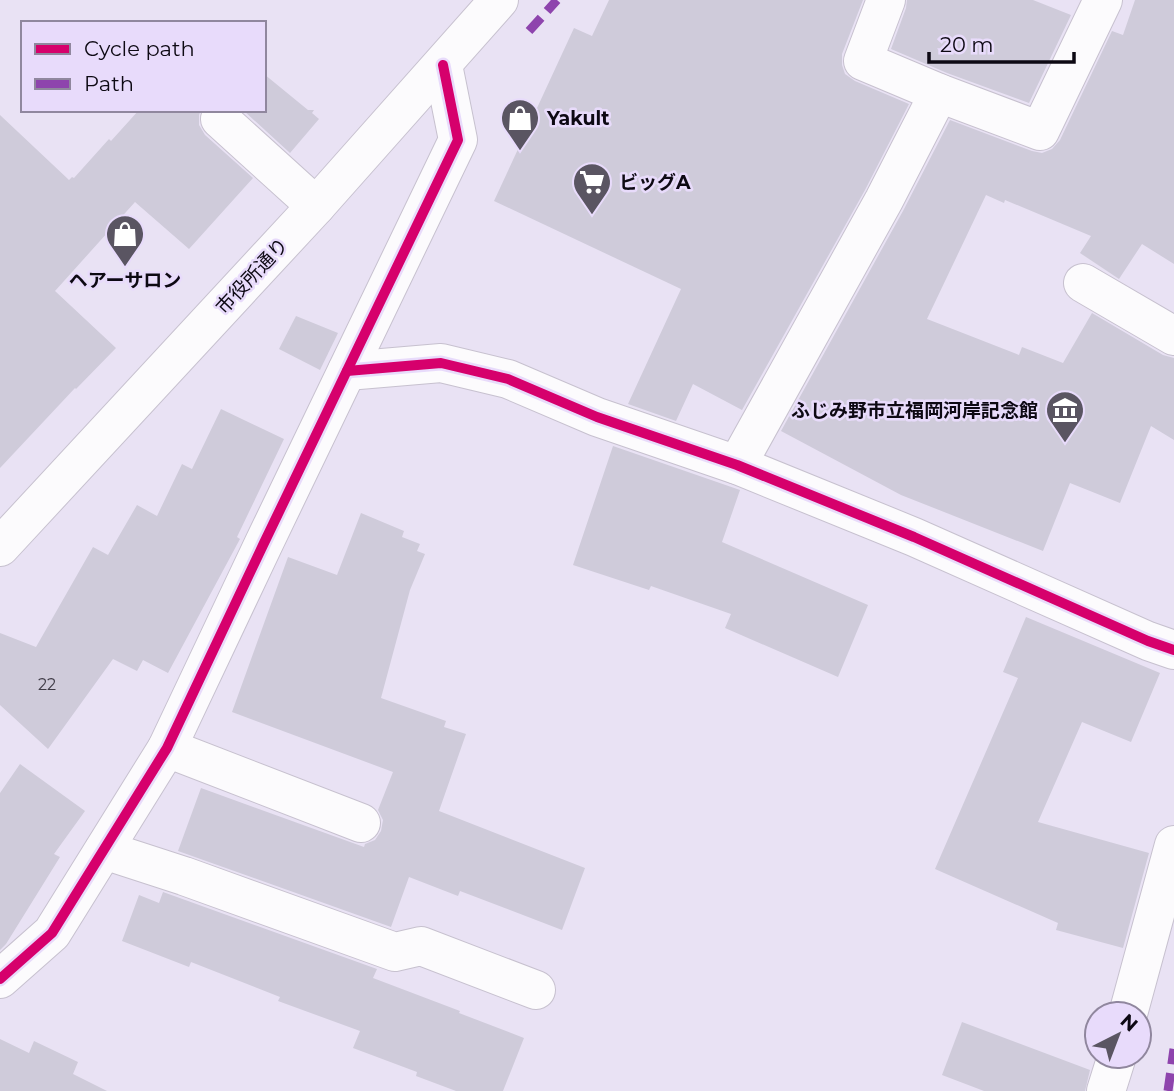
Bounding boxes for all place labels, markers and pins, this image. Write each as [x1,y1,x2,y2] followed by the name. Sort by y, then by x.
[499,97,541,152] shop icon: Yakult
[546,107,610,130] place label: Yakult
[571,161,613,216] supermarket icon: ビッグA
[619,171,691,194] place label: ビッグA
[104,213,146,268] shop icon: ヘアーサロン
[69,269,181,292] place label: ヘアーサロン
[1044,389,1086,444] museum icon: ふじみ野市立福岡河岸記念館
[791,399,1038,422] place label: ふじみ野市立福岡河岸記念館

